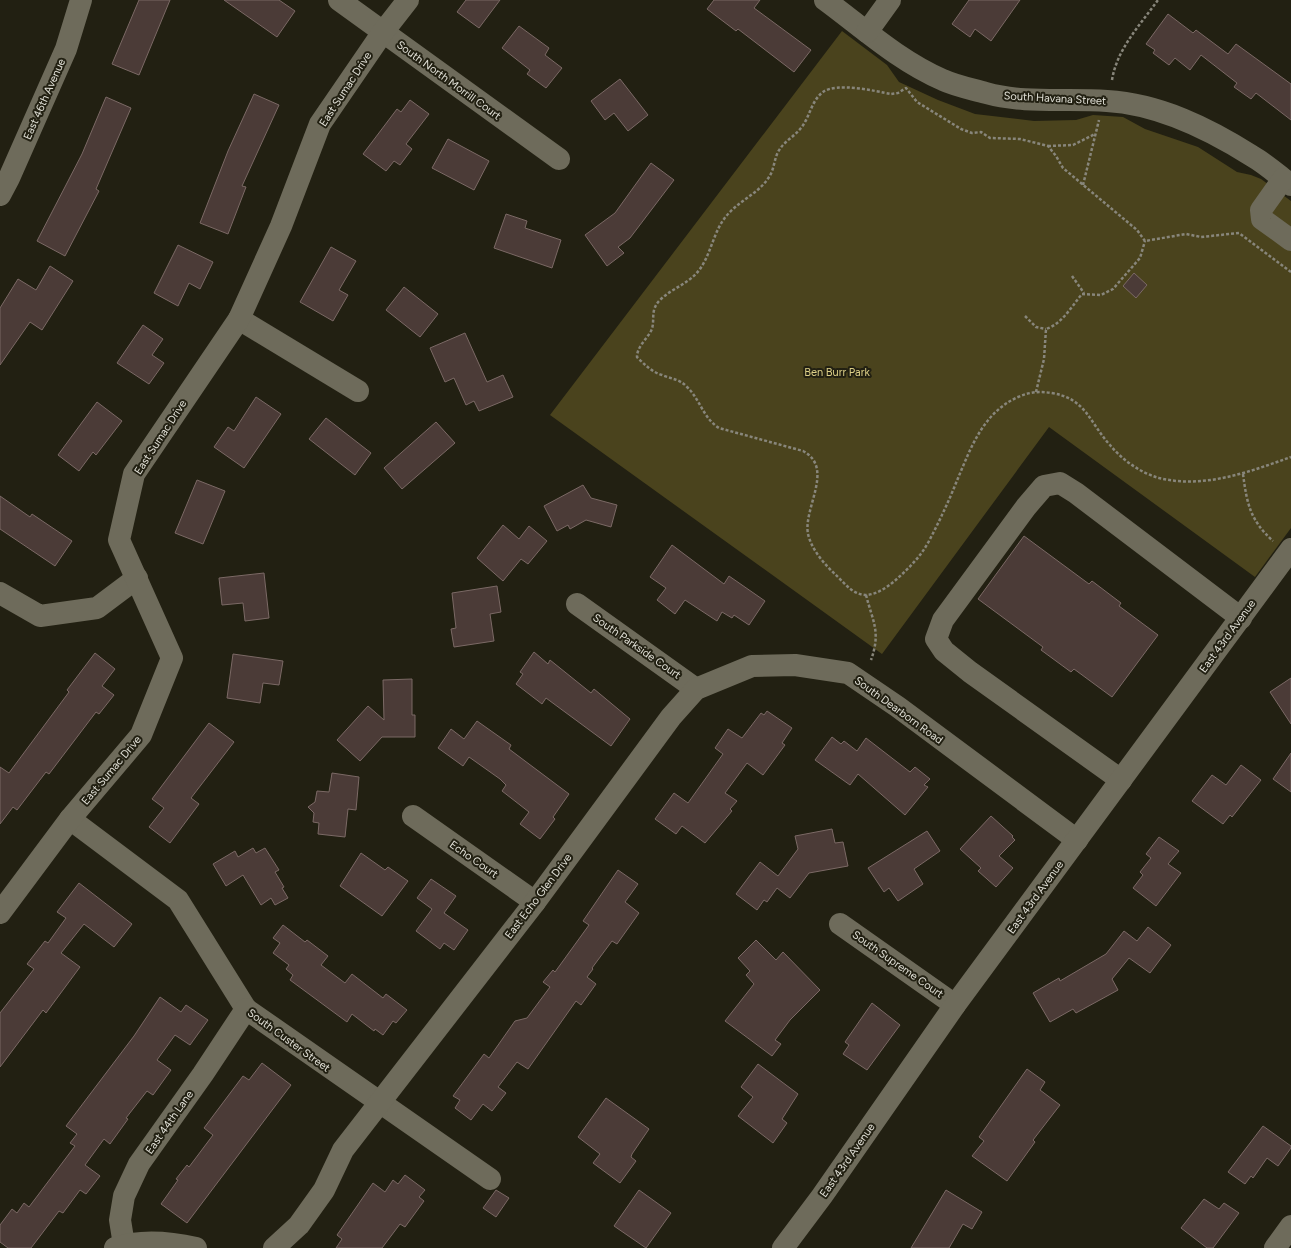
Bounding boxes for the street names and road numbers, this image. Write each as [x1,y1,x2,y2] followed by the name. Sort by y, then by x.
[394,38,503,123] street label: South North Morrill Court
[317,50,374,129] street label: East Sumac Drive
[21,57,68,142] street label: East 46th Avenue
[1003,89,1107,108] street label: South Havana Street
[132,398,189,477] street label: East Sumac Drive
[1197,597,1258,675] street label: East 43rd Avenue
[590,611,683,682] street label: South Parkside Court
[852,674,945,747] street label: South Dearborn Road
[79,733,144,807] street label: East Sumac Drive
[447,838,500,881] street label: Echo Court
[502,851,575,941] street label: East Echo Glen Drive
[1005,858,1066,936] street label: East 43rd Avenue
[850,928,946,1001] street label: South Supreme Court
[245,1006,333,1075] street label: South Custer Street
[143,1088,196,1156] street label: East 44th Lane
[817,1121,878,1200] street label: East 43rd Avenue

